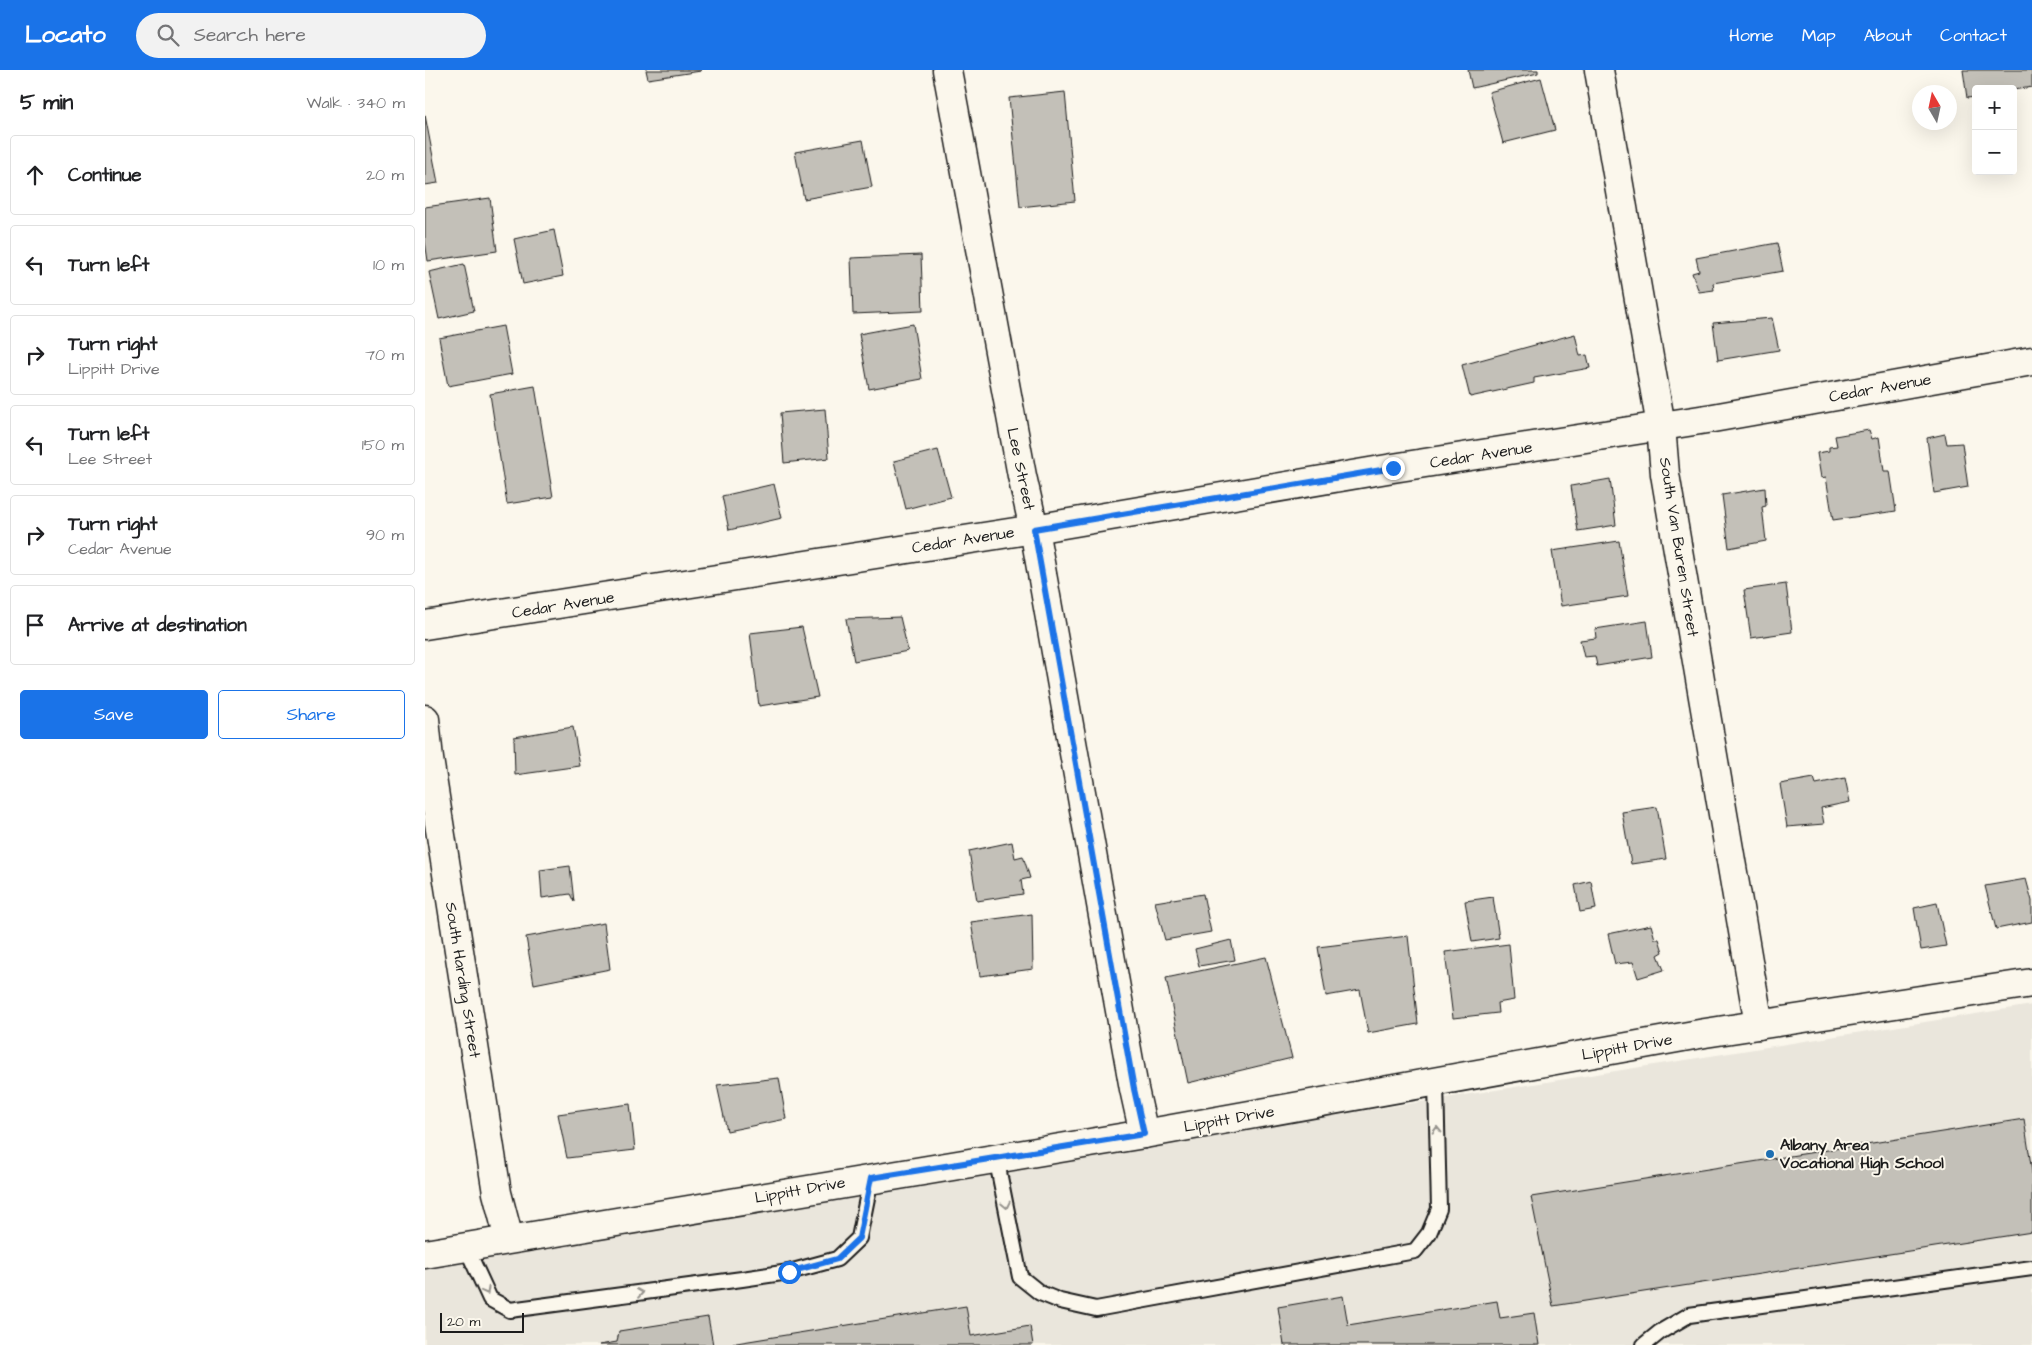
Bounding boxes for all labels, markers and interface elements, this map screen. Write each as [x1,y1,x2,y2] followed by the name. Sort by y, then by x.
[136,13,486,58] search box
[25,18,106,52] text: Locato
[154,21,182,49] icon: search
[194,22,306,49] text: Search here
[1729,23,1774,48] text: Home
[1802,23,1836,48] text: Map
[1864,23,1912,48] text: About
[1940,23,2007,48] text: Contact
[1912,85,1957,130] north arrow
[1972,85,2017,175] map controls
[1972,85,2017,130] button: +
[20,88,73,117] text: 5 min
[306,92,405,114] text: Walk · 340 m
[1972,130,2017,175] button: −
[21,161,49,189] icon: ahead
[68,162,142,189] text: Continue
[366,164,404,186] text: 20 m
[21,251,49,279] icon: left
[68,252,149,279] text: Turn left
[373,254,404,276] text: 10 m
[68,331,157,358] text: Turn right
[21,341,49,369] icon: right
[365,344,404,366] text: 70 m
[68,358,160,380] text: Lippitt Drive
[1827,368,1933,408] street label: Cedar Avenue
[68,421,149,448] text: Turn left
[1001,426,1041,513] street label: Lee Street
[21,431,49,459] icon: left
[362,434,404,456] text: 150 m
[1428,436,1534,474] street label: Cedar Avenue
[68,448,152,470] text: Lee Street
[1654,456,1704,639] street label: South Van Buren Street
[1382,457,1405,480] route end
[68,511,157,538] text: Turn right
[21,521,49,549] icon: right
[910,521,1016,559] street label: Cedar Avenue
[366,524,404,546] text: 90 m
[68,538,172,560] text: Cedar Avenue
[510,586,616,624] street label: Cedar Avenue
[21,611,49,639] icon: arrive
[68,612,247,639] text: Arrive at destination
[20,690,208,739] button: Save
[218,690,405,739] button: Share
[439,900,486,1060] street label: South Harding Street
[1580,1028,1674,1066] street label: Lippitt Drive
[1182,1100,1276,1138] street label: Lippitt Drive
[1432,1125,1443,1133] one-way arrow
[1779,1134,1944,1176] place label: Albany Area Vocational High School
[1764,1148,1776,1160] marker: Albany Area Vocational High School
[753,1171,847,1209] street label: Lippitt Drive
[1000,1200,1011,1209] one-way arrow
[778,1261,801,1284] route start
[480,1286,490,1295] one-way arrow
[636,1288,644,1299] one-way arrow
[440,1310,524,1333] scale bar
[447,1312,480,1332] text: 20 m

